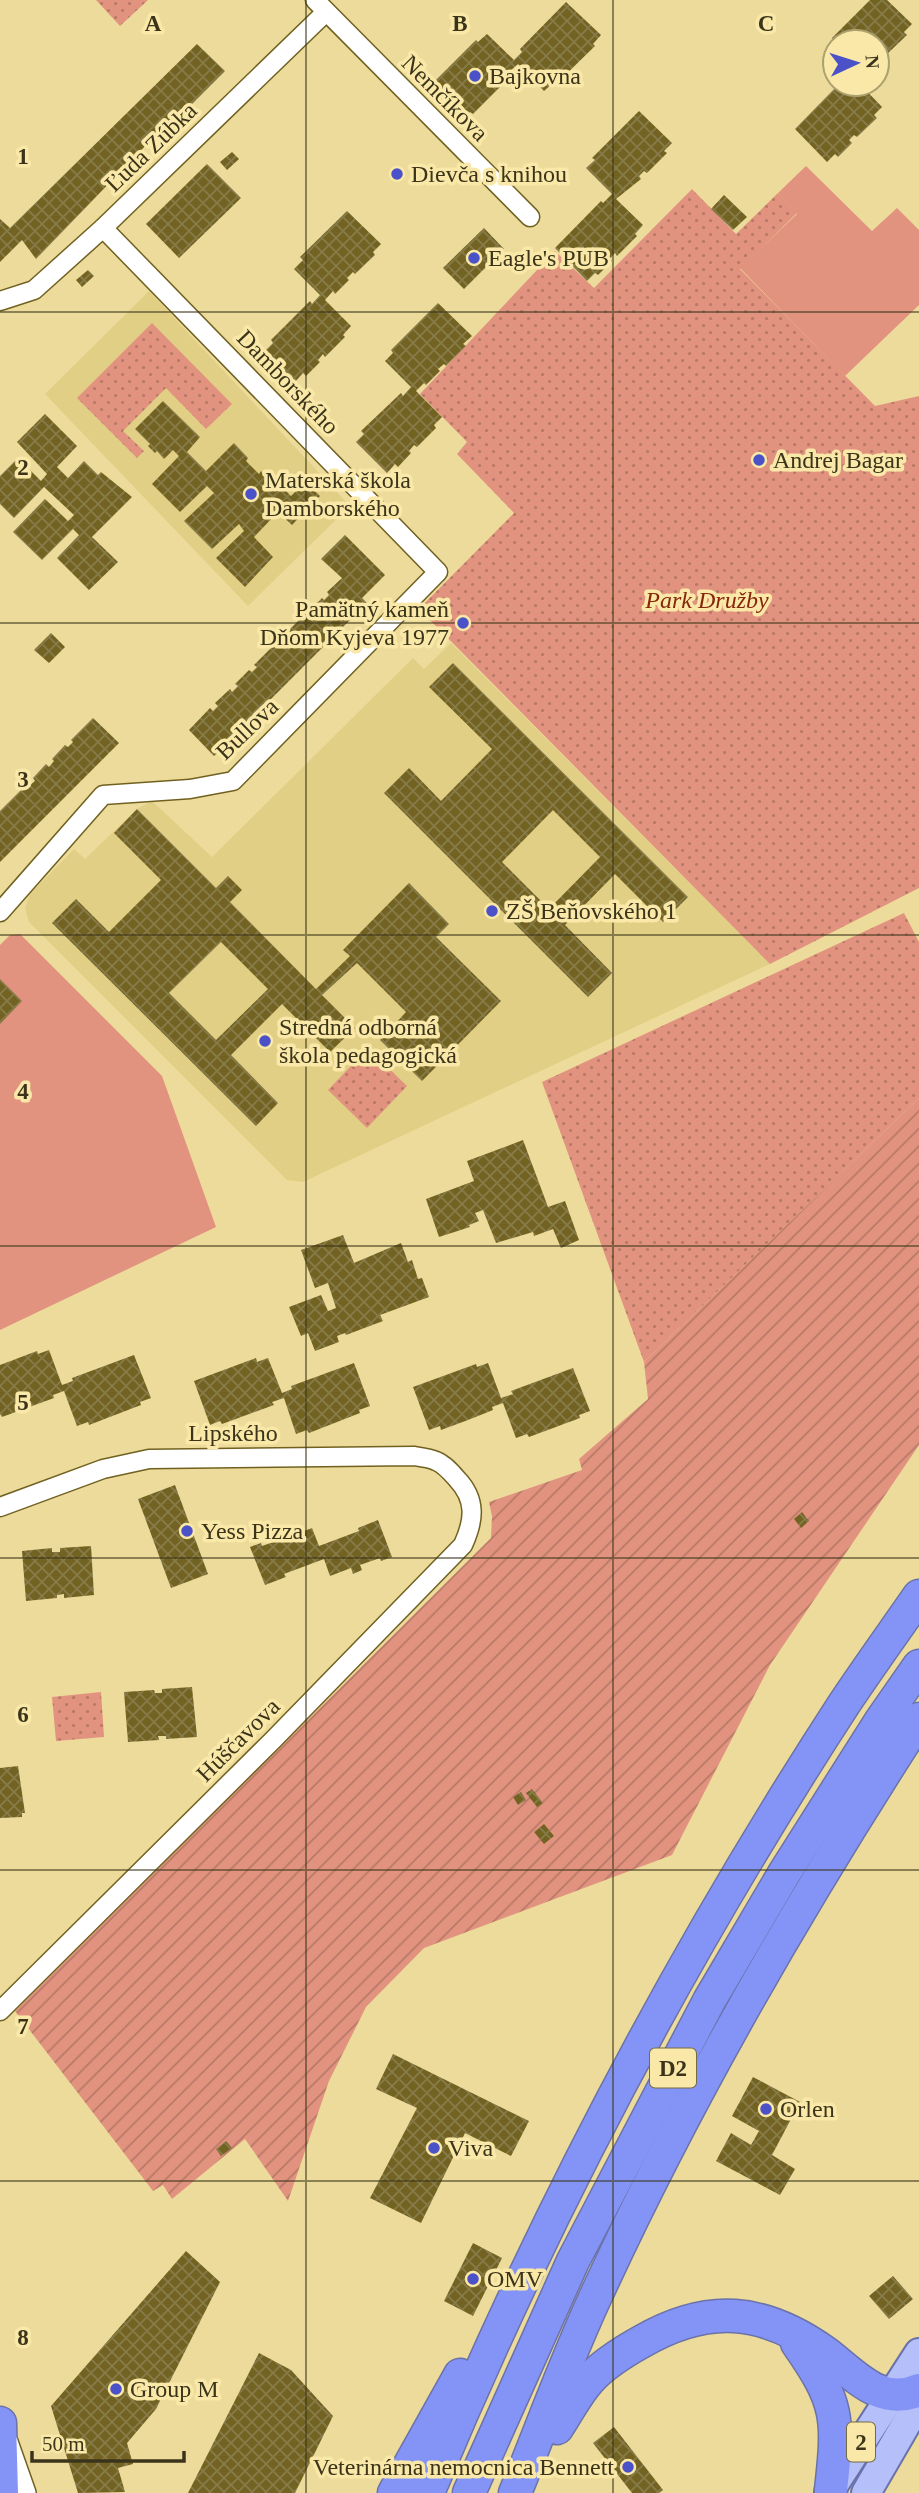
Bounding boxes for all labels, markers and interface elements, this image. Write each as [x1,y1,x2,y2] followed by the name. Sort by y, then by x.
[145,11,162,36] text: A
[452,11,468,36] text: B
[758,11,774,36] text: C
[821,28,891,98] north arrow
[397,50,494,147] street label: Nemčíkova
[862,54,883,70] text: N
[489,63,581,89] place label: Bajkovna
[467,68,483,84] marker: Bajkovna
[100,97,202,197] street label: Ľuda Zúbka
[17,144,29,169] text: 1
[411,161,567,187] place label: Dievča s knihou
[389,166,405,182] marker: Dievča s knihou
[488,245,609,271] place label: Eagle's PUB
[466,250,482,266] marker: Eagle's PUB
[232,325,344,439] street label: Damborského
[773,447,903,473] place label: Andrej Bagar
[751,452,767,468] marker: Andrej Bagar
[17,455,29,480] text: 2
[265,467,411,521] place label: Materská škola Damborského
[243,486,259,502] marker: Materská škola Damborského
[644,587,769,613] park label: Park Družby
[260,596,449,650] place label: Pamätný kameň Dňom Kyjeva 1977
[455,615,471,631] marker: Pamätný kameň Dňom Kyjeva 1977
[211,693,284,765] street label: Bullova
[17,767,29,792] text: 3
[506,898,677,924] place label: ZŠ Beňovského 1
[484,903,500,919] marker: ZŠ Beňovského 1
[279,1014,457,1068] place label: Stredná odborná škola pedagogická
[257,1033,273,1049] marker: Stredná odborná škola pedagogická
[17,1079,29,1104] text: 4
[17,1390,29,1415] text: 5
[188,1420,278,1446] street label: Lipského
[201,1518,304,1544] place label: Yess Pizza
[179,1523,195,1539] marker: Yess Pizza
[191,1693,285,1787] street label: Húščavova
[17,1702,29,1727] text: 6
[17,2014,29,2039] text: 7
[650,2048,696,2088] road number: D2
[780,2096,835,2122] place label: Orlen
[758,2101,774,2117] marker: Orlen
[448,2135,494,2161] place label: Viva
[426,2140,442,2156] marker: Viva
[487,2266,544,2292] place label: OMV
[465,2271,481,2287] marker: OMV
[17,2325,29,2350] text: 8
[130,2376,219,2402] place label: Group M
[108,2381,124,2397] marker: Group M
[32,2420,184,2464] scale bar
[847,2422,875,2462] road number: 2
[42,2432,85,2456] text: 50 m
[313,2454,614,2480] place label: Veterinárna nemocnica Bennett
[620,2459,636,2475] marker: Veterinárna nemocnica Bennett

